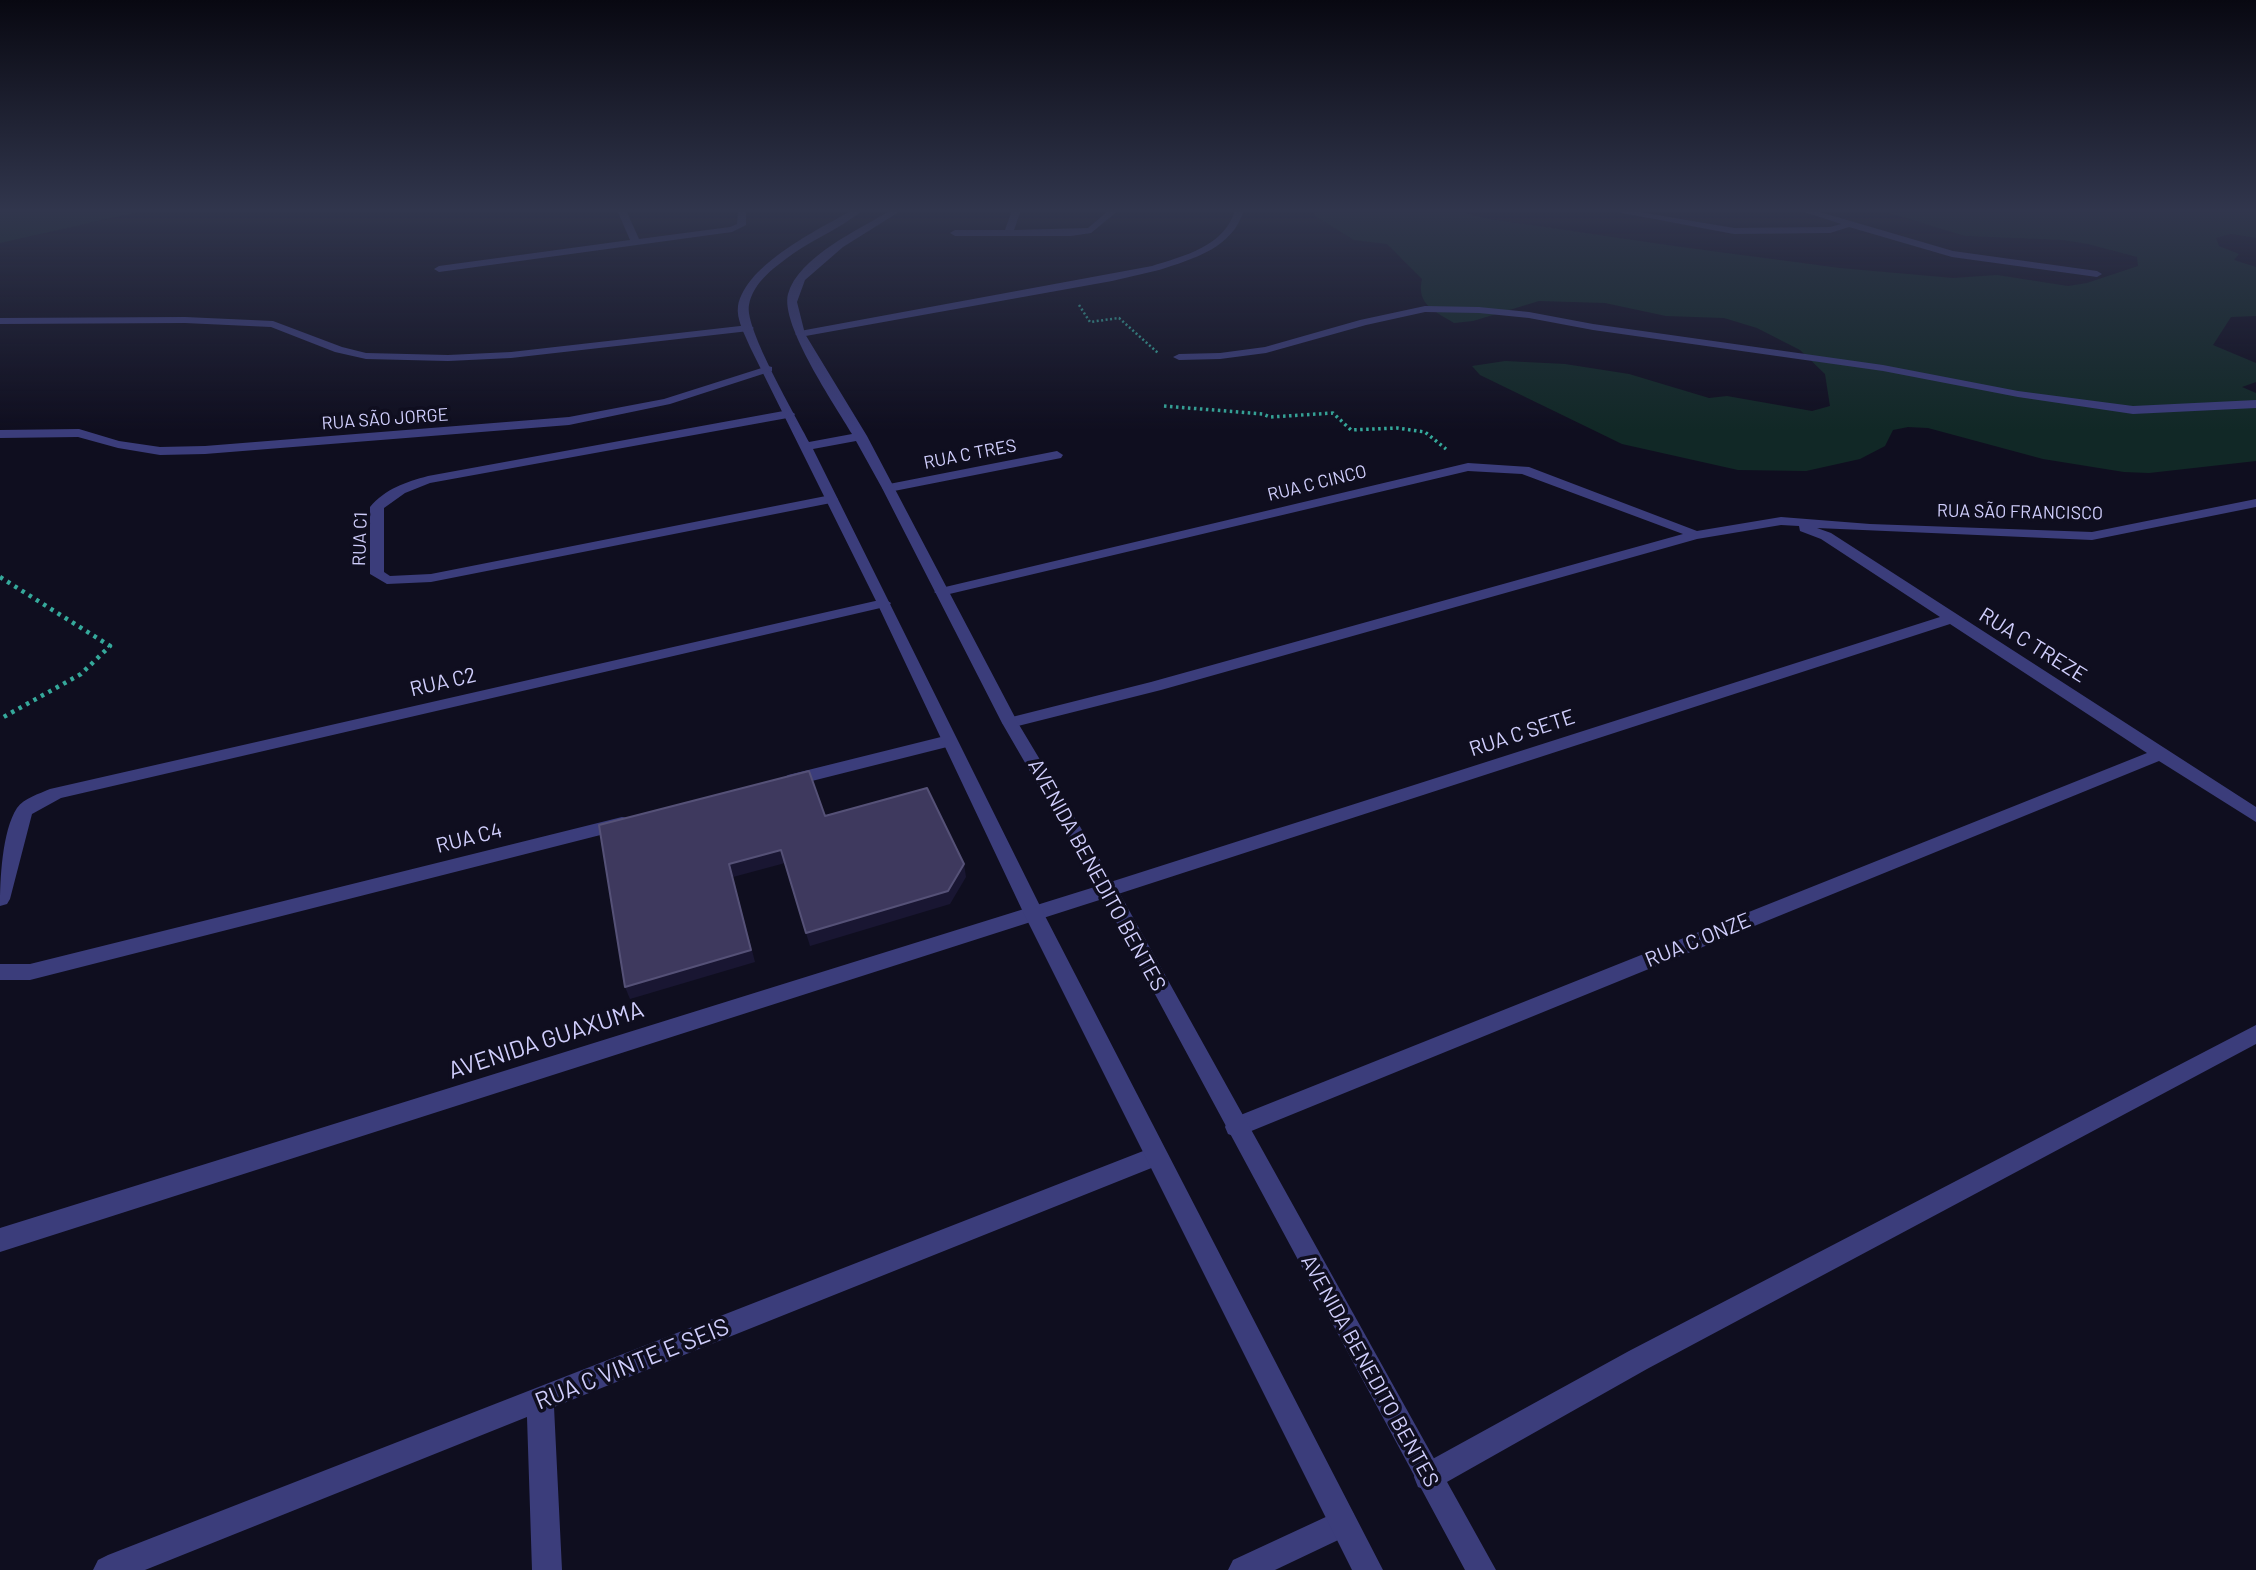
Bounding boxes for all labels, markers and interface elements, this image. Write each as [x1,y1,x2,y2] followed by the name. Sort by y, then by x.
[321,404,449,434] street label: RUA SÃO JORGE
[922,434,1018,474] street label: RUA C TRES
[1265,460,1369,506] street label: RUA C CINCO
[1937,500,2103,524] street label: RUA SÃO FRANCISCO
[348,511,372,567] street label: RUA C1
[1975,602,2091,688] street label: RUA C TREZE
[407,662,479,702] street label: RUA C2
[1466,704,1578,762] street label: RUA C SETE
[1023,754,1171,996] street label: AVENIDA BENEDITO BENTES
[433,818,505,858] street label: RUA C4
[1642,907,1754,973] street label: RUA C ONZE
[445,995,647,1085] street label: AVENIDA GUAXUMA
[1296,1250,1444,1492] street label: AVENIDA BENEDITO BENTES
[531,1312,733,1416] street label: RUA C VINTE E SEIS

